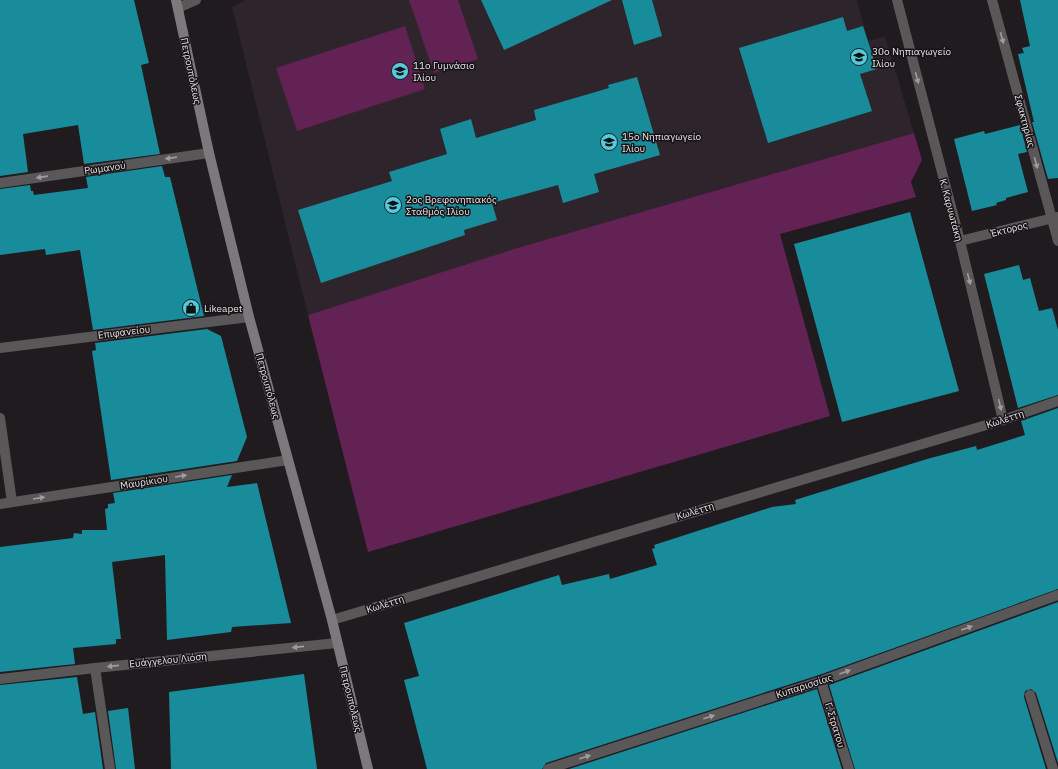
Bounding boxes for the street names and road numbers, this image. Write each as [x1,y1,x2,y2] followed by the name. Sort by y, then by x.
[178,37,204,106] street label: Πετρουπόλεως
[1012,93,1038,149] street label: Σφακτηρίας
[83,159,127,177] street label: Ρωμανού
[936,177,966,243] street label: Κ. Καρυωτάκη
[988,218,1029,240] street label: Έκτορος
[97,322,151,342] street label: Επιφανείου
[253,352,283,421] street label: Πετρουπόλεως
[984,407,1026,431] street label: Κωλέττη
[119,472,169,492] street label: Μαυρίκιου
[674,499,716,523] street label: Κωλέττη
[364,592,406,616] street label: Κωλέττη
[128,649,208,671] street label: Ευάγγελου Λιόση
[337,665,366,734] street label: Πετρουπόλεως
[774,671,834,701] street label: Κυπαρισσίας
[822,701,848,749] street label: Γ. Στρατου

